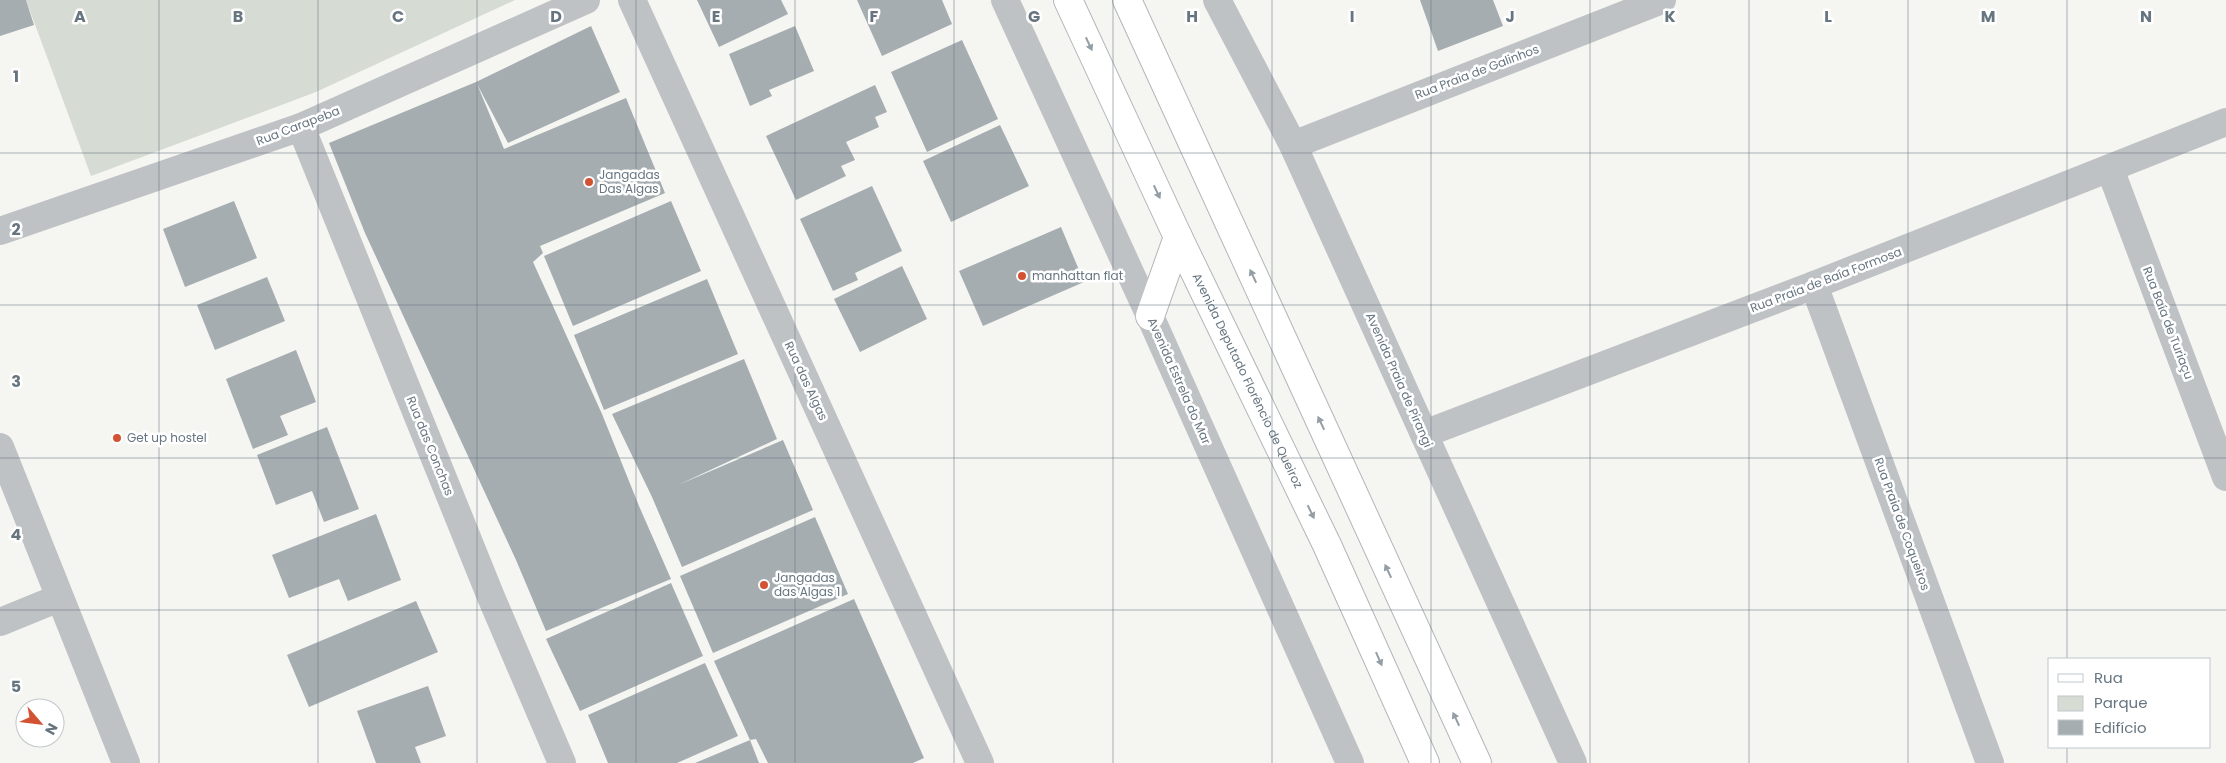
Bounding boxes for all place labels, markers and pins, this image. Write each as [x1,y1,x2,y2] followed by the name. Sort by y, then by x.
[599,166,660,197] place label: Jangadas Das Algas
[583,176,595,188] marker: Jangadas Das Algas
[1032,267,1123,284] place label: manhattan flat
[1016,270,1028,282] marker: manhattan flat
[127,429,207,446] place label: Get up hostel
[111,432,123,444] marker: Get up hostel
[774,569,840,600] place label: Jangadas das Algas 1
[758,579,770,591] marker: Jangadas das Algas 1

